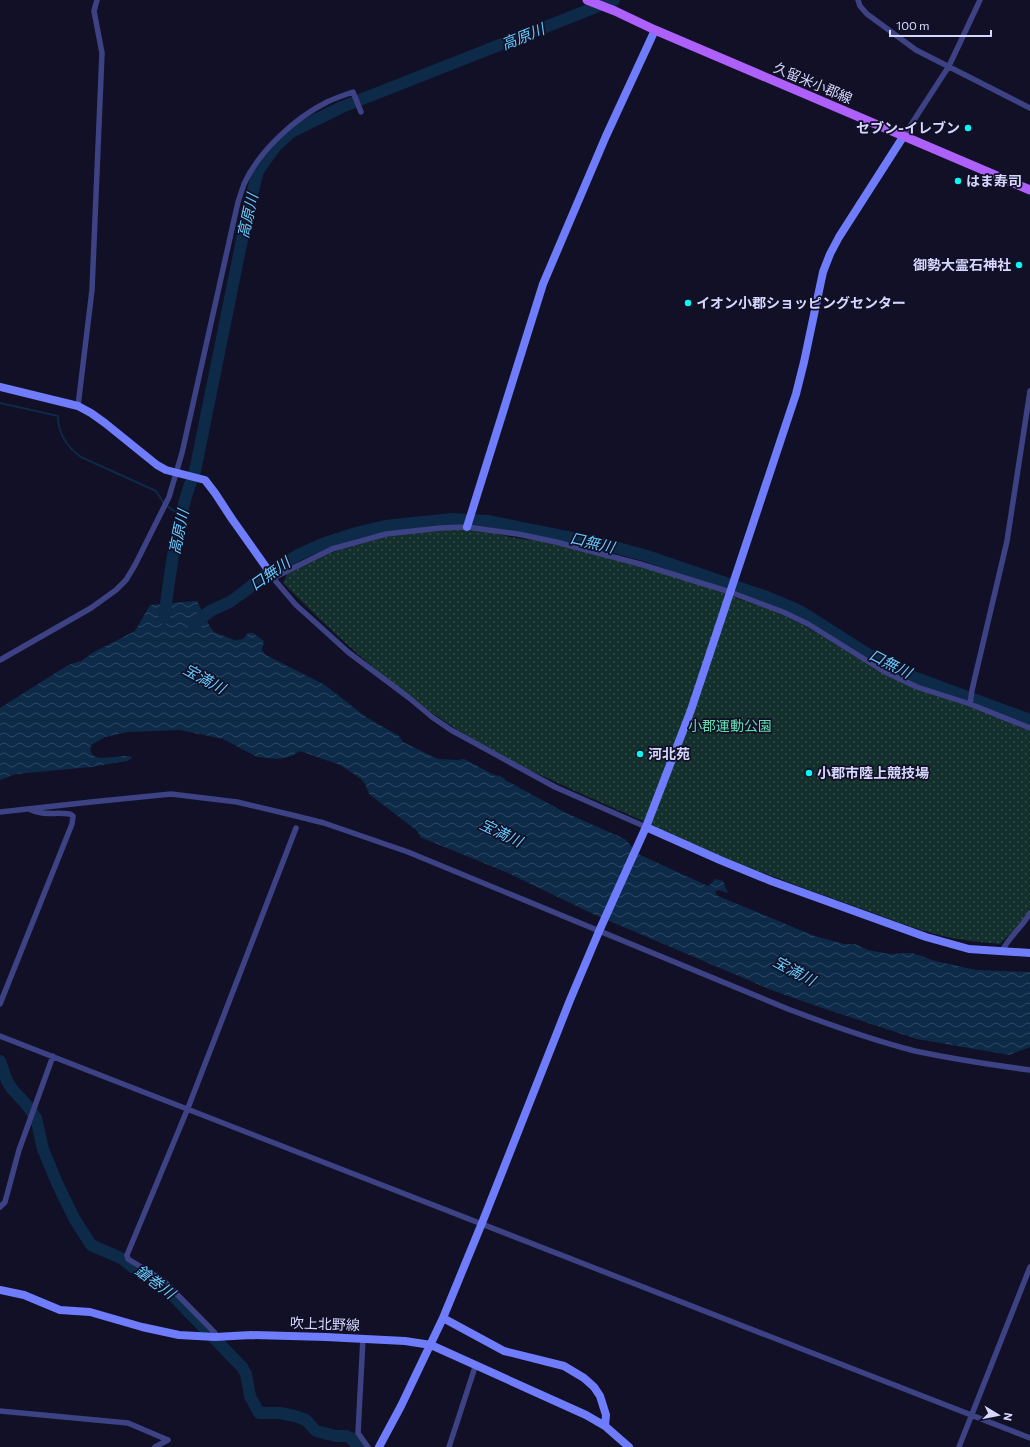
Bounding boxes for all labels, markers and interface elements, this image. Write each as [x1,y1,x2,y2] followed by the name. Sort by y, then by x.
[890,12,991,38] scale bar
[896,18,930,32] text: 100 m
[498,19,549,53] water label: 高原川
[771,58,855,107] street label: 久留米小郡線
[856,119,960,136] place label: セブン-イレブン
[963,123,973,133] marker: セブン-イレブン
[966,172,1022,189] place label: はま寿司
[953,176,963,186] marker: はま寿司
[233,190,261,240] water label: 高原川
[913,256,1011,273] place label: 御勢大霊石神社
[1014,260,1024,270] marker: 御勢大霊石神社
[696,294,906,311] place label: イオン小郡ショッピングセンター
[683,298,693,308] marker: イオン小郡ショッピングセンター
[165,506,192,556] water label: 高原川
[568,528,618,556] water label: 口無川
[246,552,295,593] water label: 口無川
[866,645,916,682] water label: 口無川
[180,659,230,698] water label: 宝満川
[688,717,772,734] park label: 小郡運動公園
[648,745,690,762] place label: 河北苑
[635,749,645,759] marker: 河北苑
[817,764,929,781] place label: 小郡市陸上競技場
[804,768,814,778] marker: 小郡市陸上競技場
[477,814,527,851] water label: 宝満川
[770,952,820,990] water label: 宝満川
[132,1260,181,1303] water label: 鎗巻川
[290,1314,360,1333] street label: 吹上北野線
[978,1395,1018,1435] north arrow
[1001,1412,1015,1422] text: N

